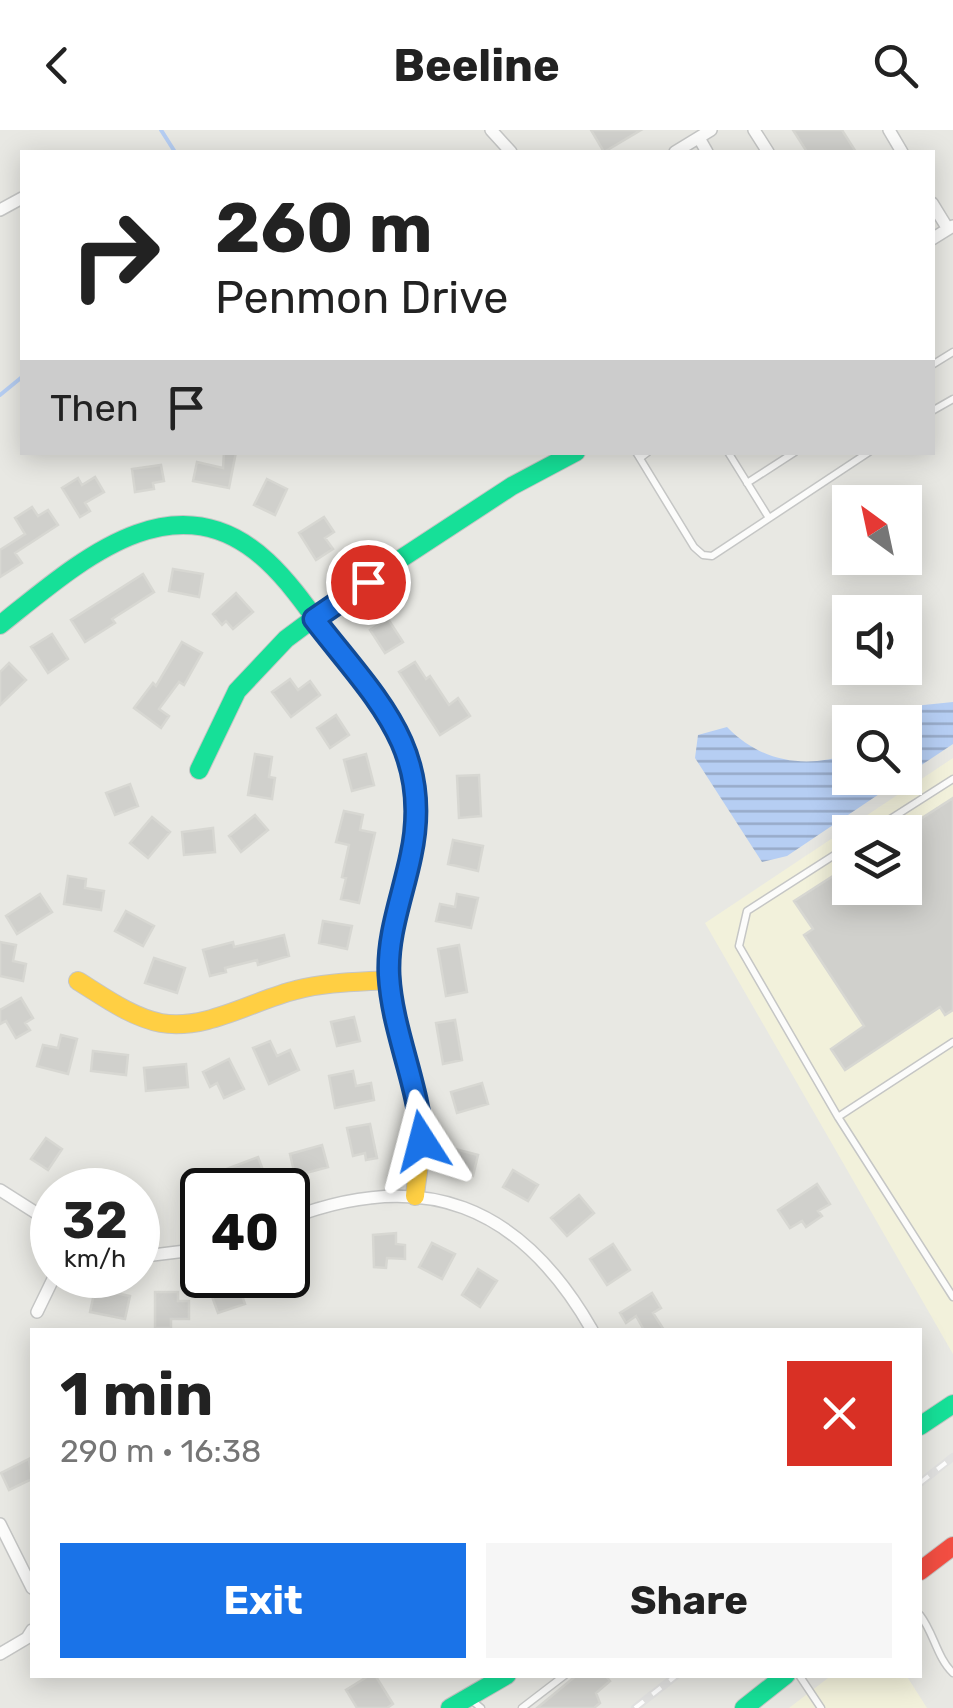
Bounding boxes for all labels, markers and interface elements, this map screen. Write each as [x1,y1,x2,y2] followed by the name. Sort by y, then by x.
[30,38,85,93] icon: back
[868,38,923,93] icon: search
[393,39,560,92] text: Beeline
[215,187,433,270] text: 260 m
[50,190,180,320] icon: right
[215,271,508,324] text: Penmon Drive
[159,380,214,435] icon: arrive
[50,385,139,431] text: Then
[832,485,922,575] north arrow
[832,485,922,905] map controls
[326,540,411,625] pin
[341,555,396,610] icon: arrive
[832,595,922,685] button: sound
[832,705,922,795] button: search
[832,815,922,905] button: layers
[370,1089,474,1193] position arrow
[180,1168,310,1298] speed limit sign: 40
[62,1191,128,1251] text: 32
[64,1244,126,1273] text: km/h
[60,1359,213,1430] text: 1 min
[787,1361,892,1466] button: close
[60,1432,261,1470] text: 290 m · 16:38
[60,1543,466,1658] button: Exit
[486,1543,892,1658] button: Share

